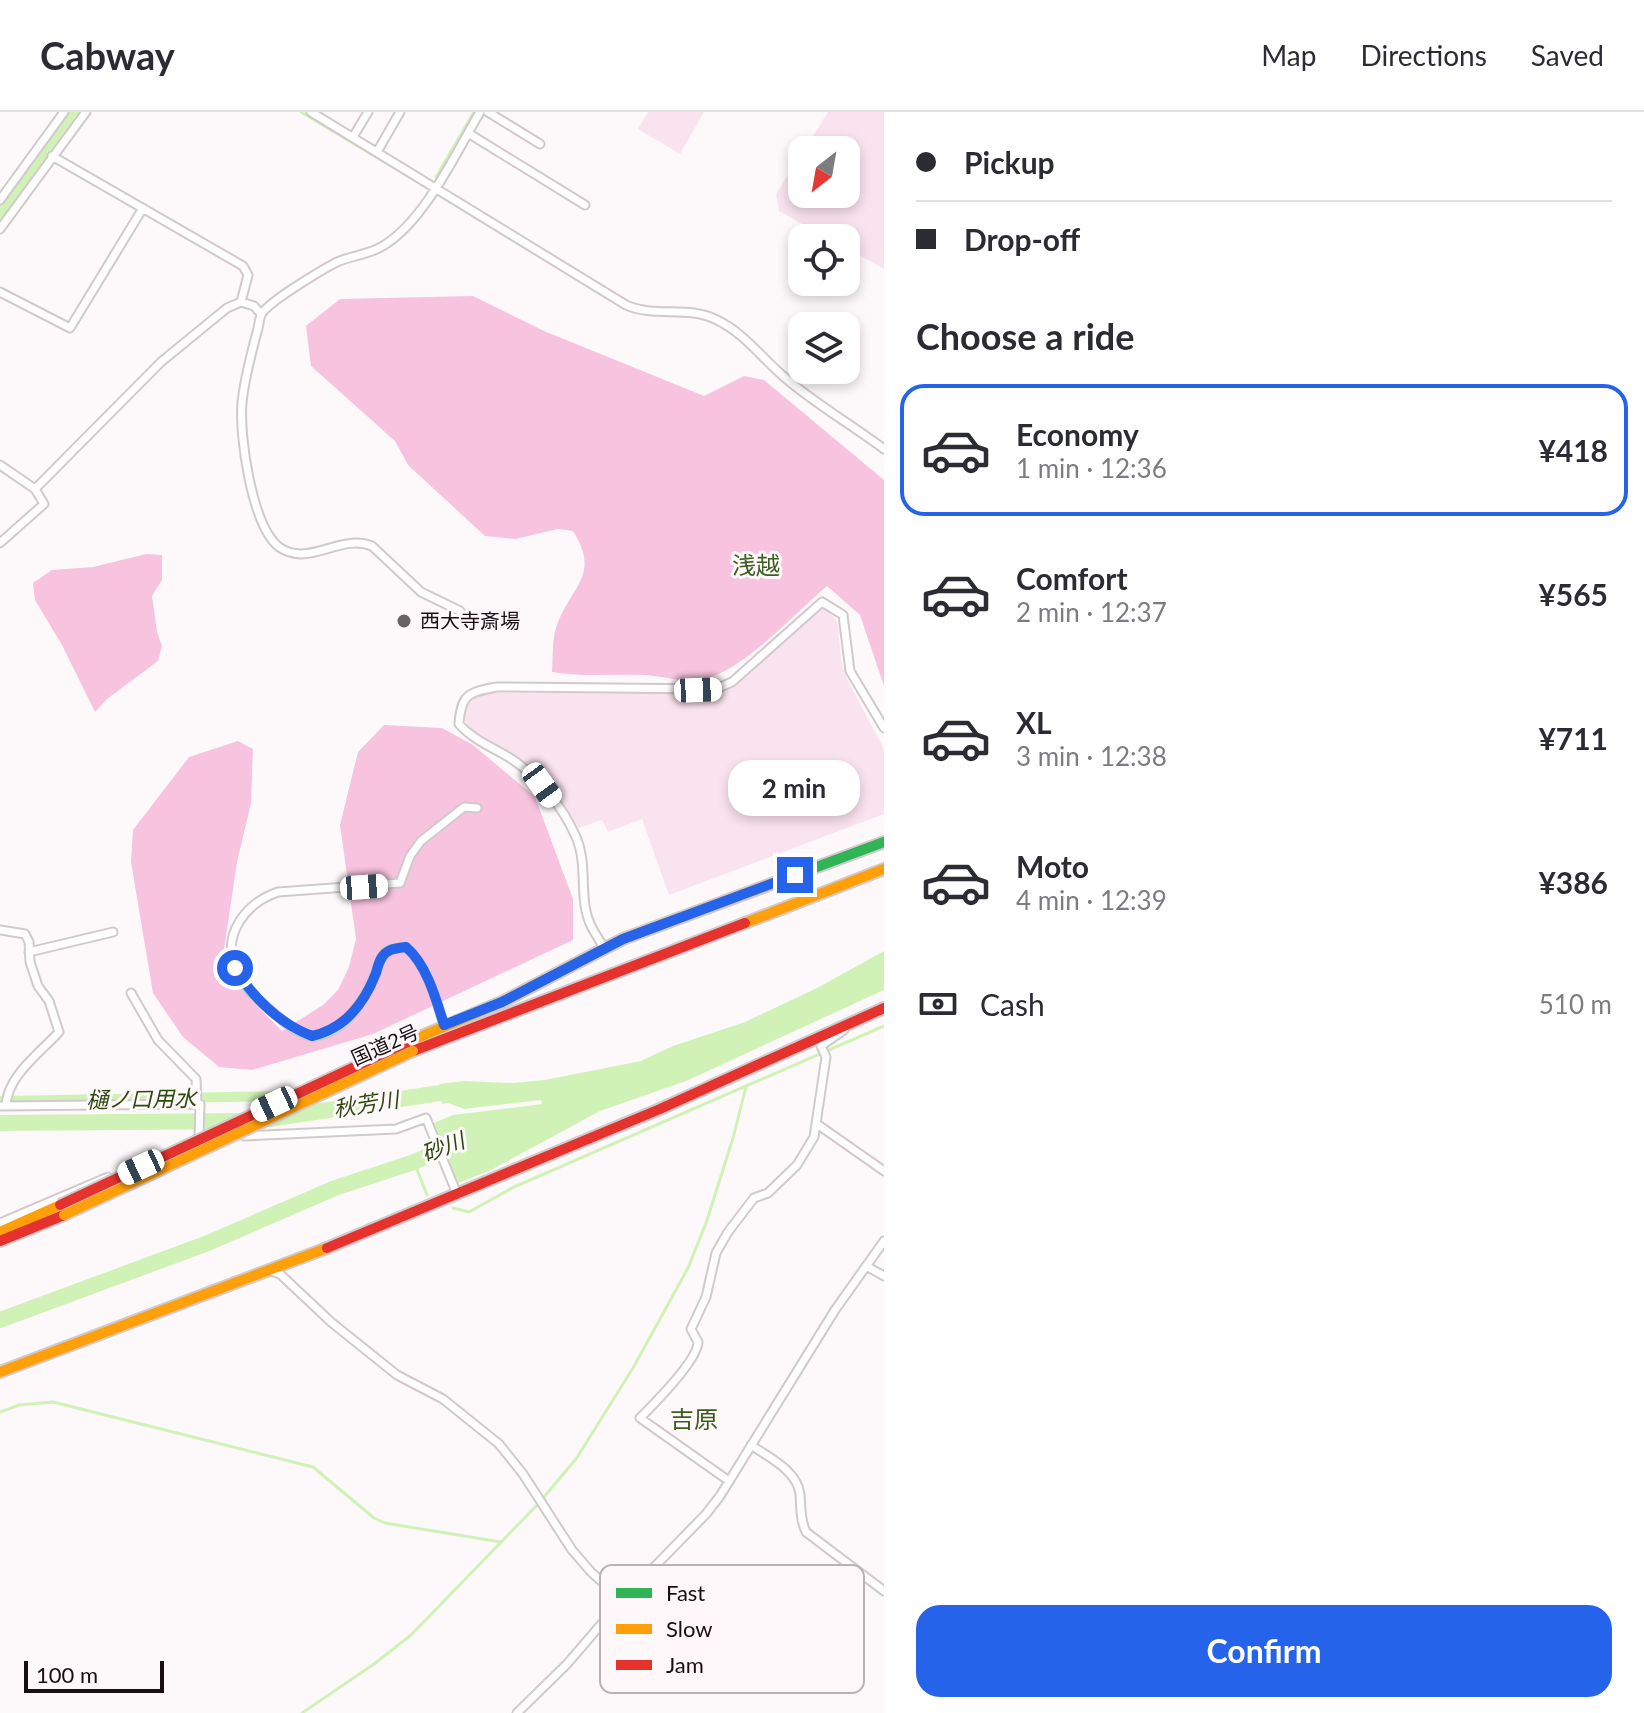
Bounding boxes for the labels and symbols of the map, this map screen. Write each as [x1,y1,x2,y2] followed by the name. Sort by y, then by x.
[788,136,860,208] north arrow
[732,550,780,579] district label: 浅越
[420,608,520,632] place label: 西大寺斎場
[395,612,413,630] marker: 西大寺斎場
[674,677,722,703] car
[518,759,566,811] car
[729,759,861,815] callout: 2 min
[777,857,813,893] route end
[339,873,389,901] car
[217,950,253,986] route start
[347,1019,422,1070] street label: 国道2号
[247,1083,301,1125] car
[86,1084,198,1113] water label: 樋ノ口用水
[331,1085,403,1122] water label: 秋芳川
[417,1125,470,1167] water label: 砂川
[114,1146,168,1188] car
[670,1404,718,1433] district label: 吉原
[600,1565,864,1693] legend
[666,1579,705,1606] text: Fast
[666,1615,713,1642] text: Slow
[666,1651,704,1678] text: Jam
[24,1657,164,1693] scale bar

